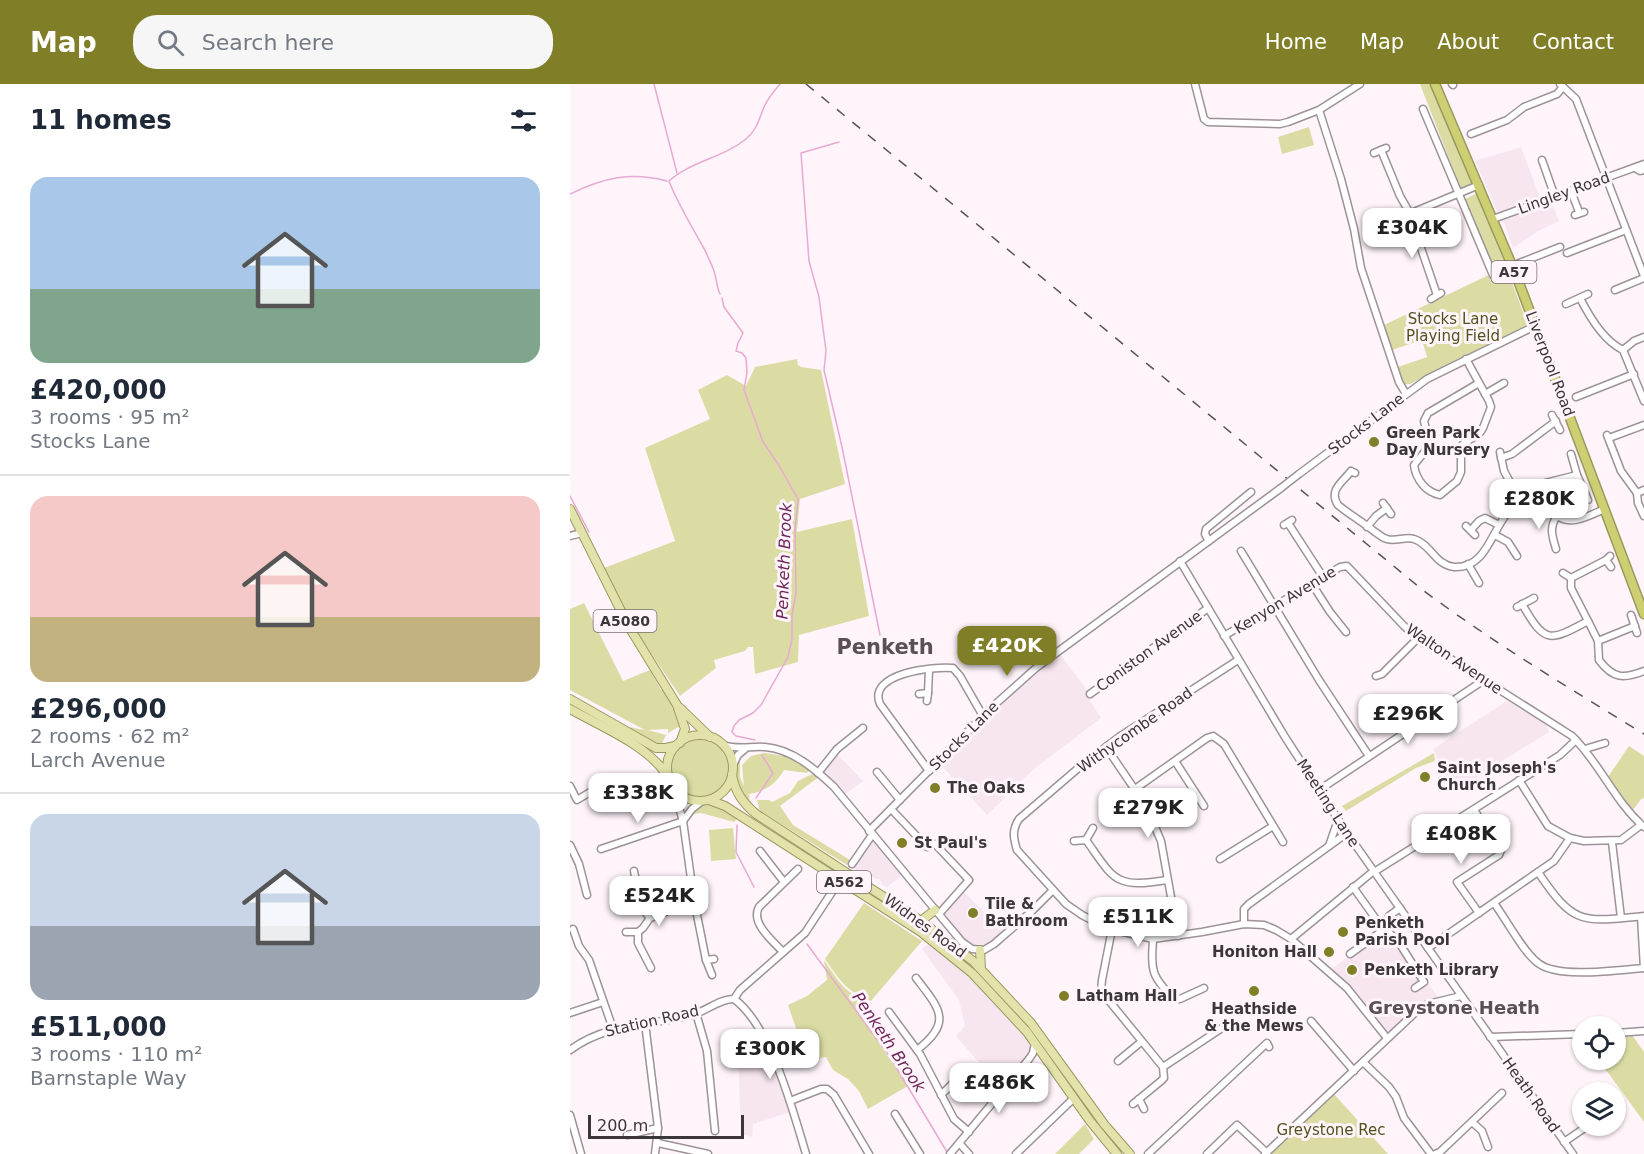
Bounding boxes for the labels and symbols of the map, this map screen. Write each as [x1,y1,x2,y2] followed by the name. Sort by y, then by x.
[1516,168,1612,218] street label: Lingley Road
[1370,208,1454,259] pin: £304K
[1492,261,1536,283] road number: A57
[1522,309,1578,419] street label: Liverpool Road
[1406,310,1500,345] park label: Stocks Lane Playing Field
[1324,390,1408,458] street label: Stocks Lane
[1386,424,1490,459] place label: Green Park Day Nursery
[1367,435,1381,449] marker: Green Park Day Nursery
[1497,479,1581,530] pin: £280K
[772,502,796,620] water label: Penketh Brook
[1231,562,1339,638] street label: Kenyon Avenue
[1093,607,1205,695] street label: Coniston Avenue
[593,610,656,632] road number: A5080
[1402,620,1506,698] street label: Walton Avenue
[965,626,1049,677] pin: £420K
[836,635,934,659] district label: Penketh
[1074,684,1196,776] street label: Withycombe Road
[1366,694,1450,745] pin: £296K
[926,698,1002,774] street label: Stocks Lane
[1293,756,1363,850] street label: Meeting Lane
[1437,759,1556,794] place label: Saint Joseph's Church
[1418,770,1432,784] marker: Saint Joseph's Church
[596,773,680,824] pin: £338K
[947,779,1025,797] place label: The Oaks
[928,781,942,795] marker: The Oaks
[1106,788,1190,839] pin: £279K
[1419,814,1503,865] pin: £408K
[914,834,987,852] place label: St Paul's
[895,836,909,850] marker: St Paul's
[817,871,871,893] road number: A562
[617,876,701,927] pin: £524K
[880,890,970,962] street label: Widnes Road
[985,895,1068,930] place label: Tile & Bathroom
[1096,897,1180,948] pin: £511K
[966,906,980,920] marker: Tile & Bathroom
[1355,914,1450,949] place label: Penketh Parish Pool
[1336,925,1350,939] marker: Penketh Parish Pool
[1212,943,1317,961] place label: Honiton Hall
[1322,945,1336,959] marker: Honiton Hall
[1364,961,1499,979] place label: Penketh Library
[1345,963,1359,977] marker: Penketh Library
[1247,984,1261,998] marker: Heathside & the Mews
[1076,987,1177,1005] place label: Latham Hall
[849,988,930,1096] water label: Penketh Brook
[1057,989,1071,1003] marker: Latham Hall
[1368,997,1540,1018] district label: Greystone Heath
[1204,1000,1304,1035] place label: Heathside & the Mews
[603,1001,701,1041] street label: Station Road
[728,1029,812,1080] pin: £300K
[1499,1054,1563,1136] street label: Heath Road
[957,1063,1041,1114] pin: £486K
[588,1112,744,1140] scale bar
[1276,1121,1386,1139] park label: Greystone Rec

